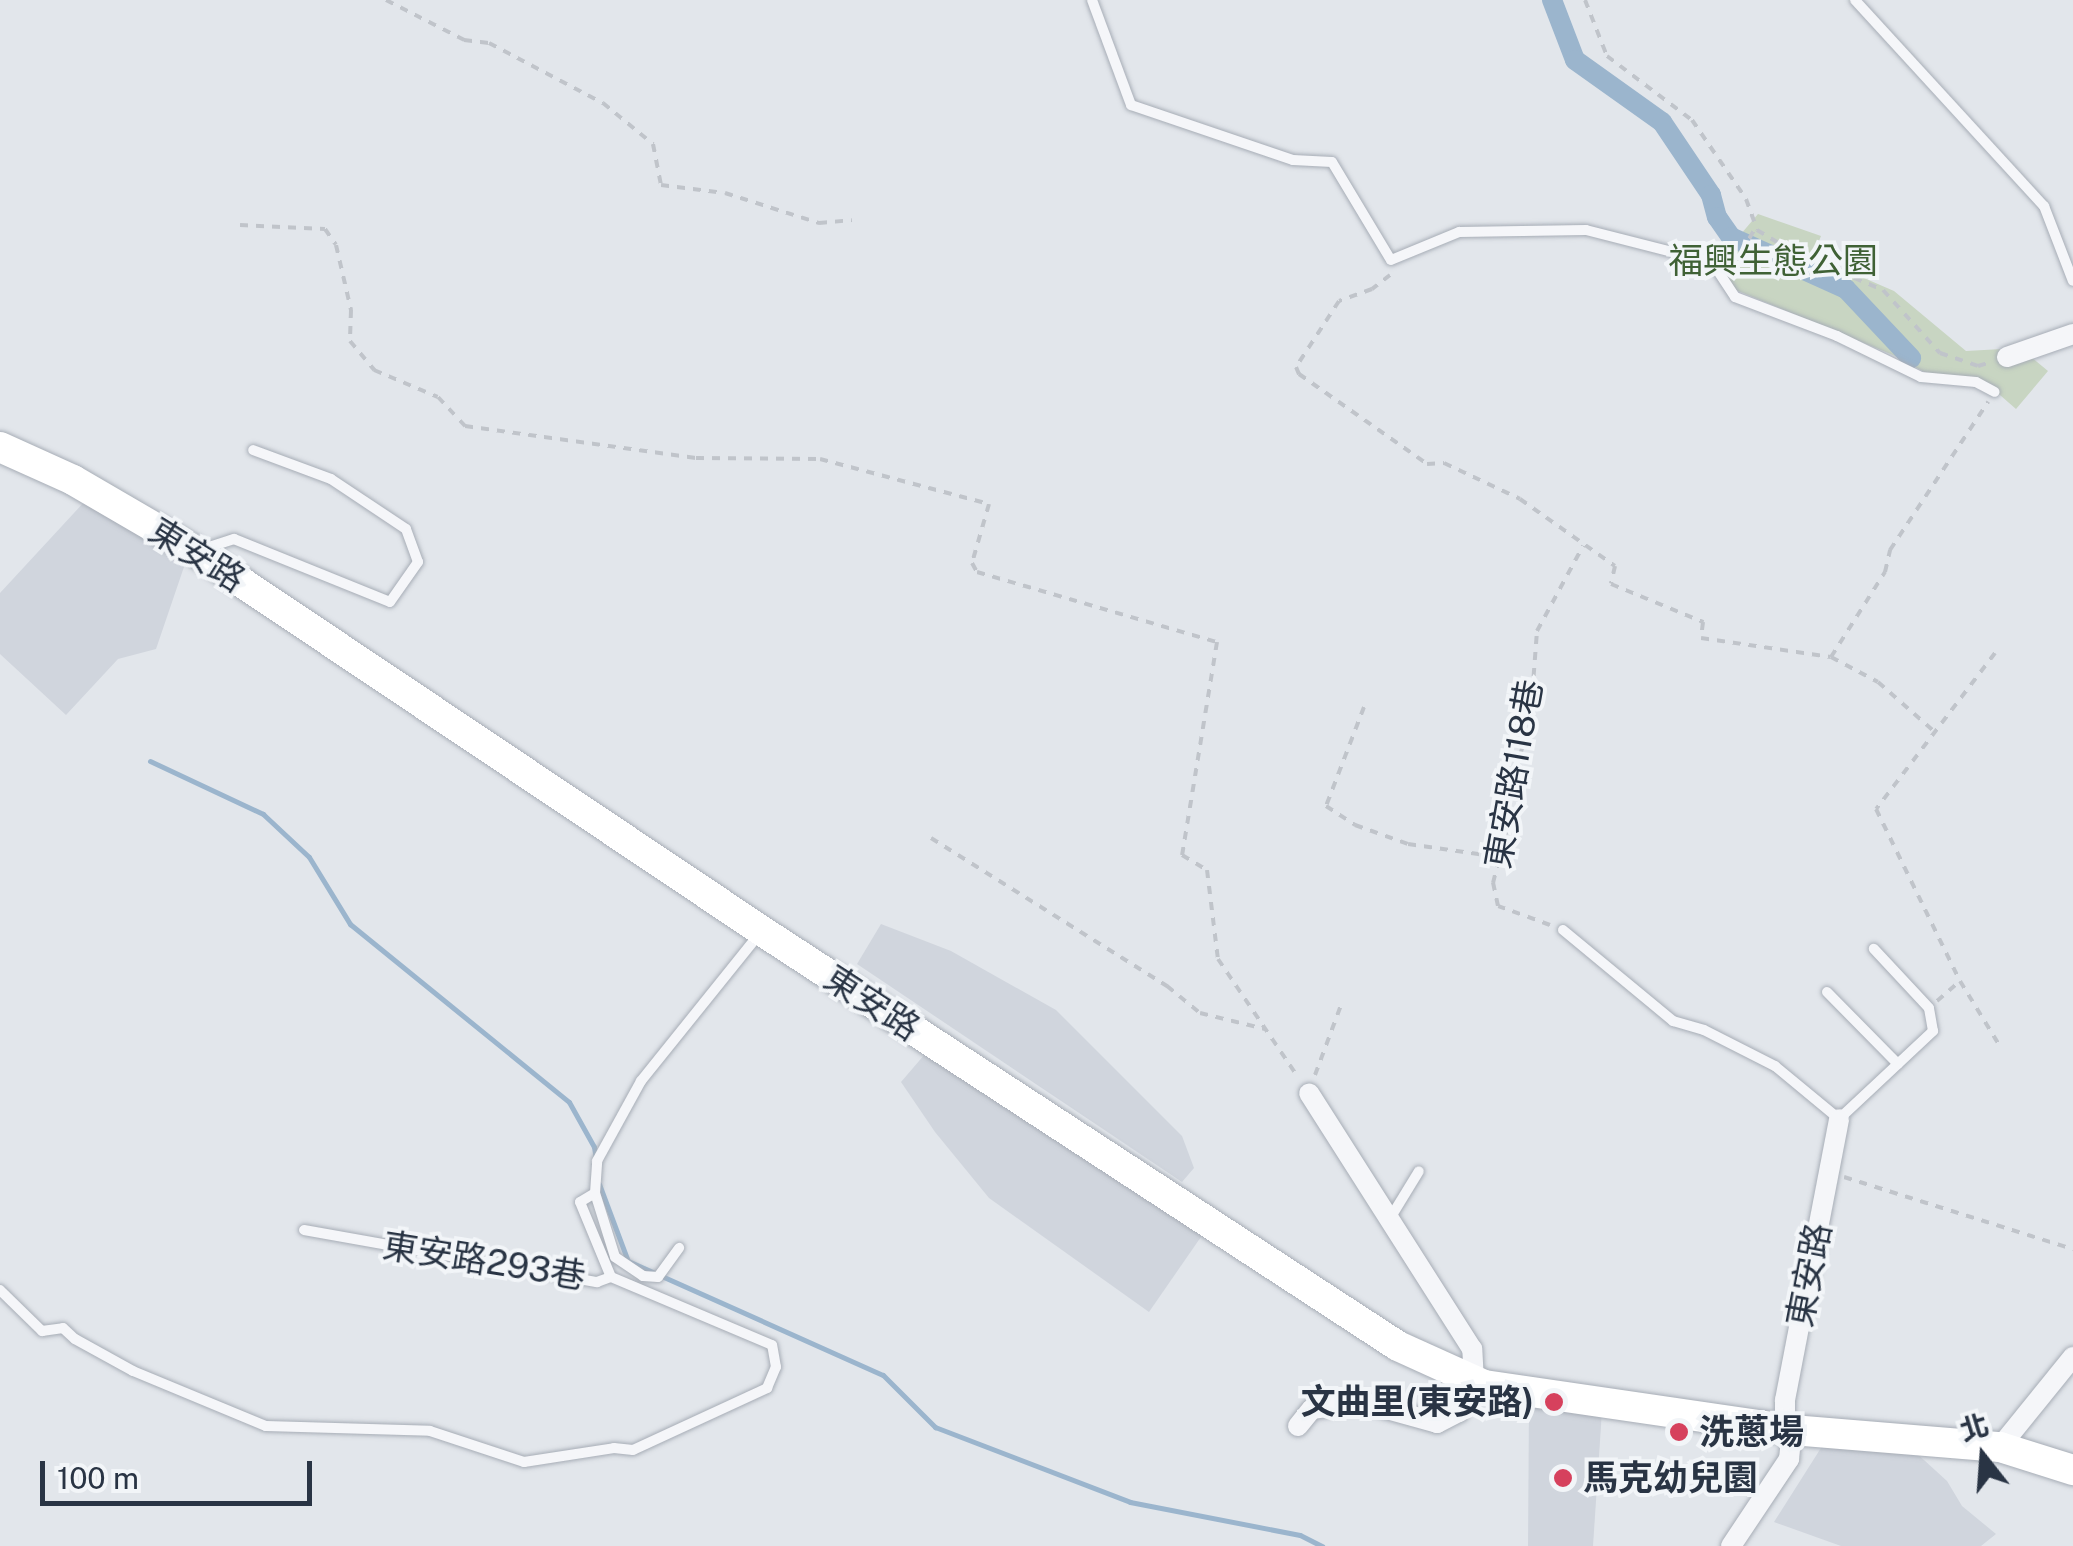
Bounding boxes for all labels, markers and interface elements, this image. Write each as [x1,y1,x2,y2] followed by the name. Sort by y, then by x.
[1668,240,1878,282] park label: 福興生態公園
[141,509,253,601] street label: 東安路
[1477,676,1551,872] street label: 東安路118巷
[817,957,927,1049] street label: 東安路
[1778,1219,1840,1331] street label: 東安路
[380,1224,588,1298] street label: 東安路293巷
[1301,1381,1534,1423] place label: 文曲里(東安路)
[1543,1391,1565,1413] marker: 文曲里(東安路)
[1933,1406,2033,1506] north arrow
[1956,1407,1992,1447] text: 北
[1699,1411,1804,1453] place label: 洗蔥場
[1668,1421,1690,1443] marker: 洗蔥場
[45,1441,318,1503] scale bar
[1583,1457,1758,1499] place label: 馬克幼兒園
[57,1460,139,1496] text: 100 m
[1552,1467,1574,1489] marker: 馬克幼兒園

